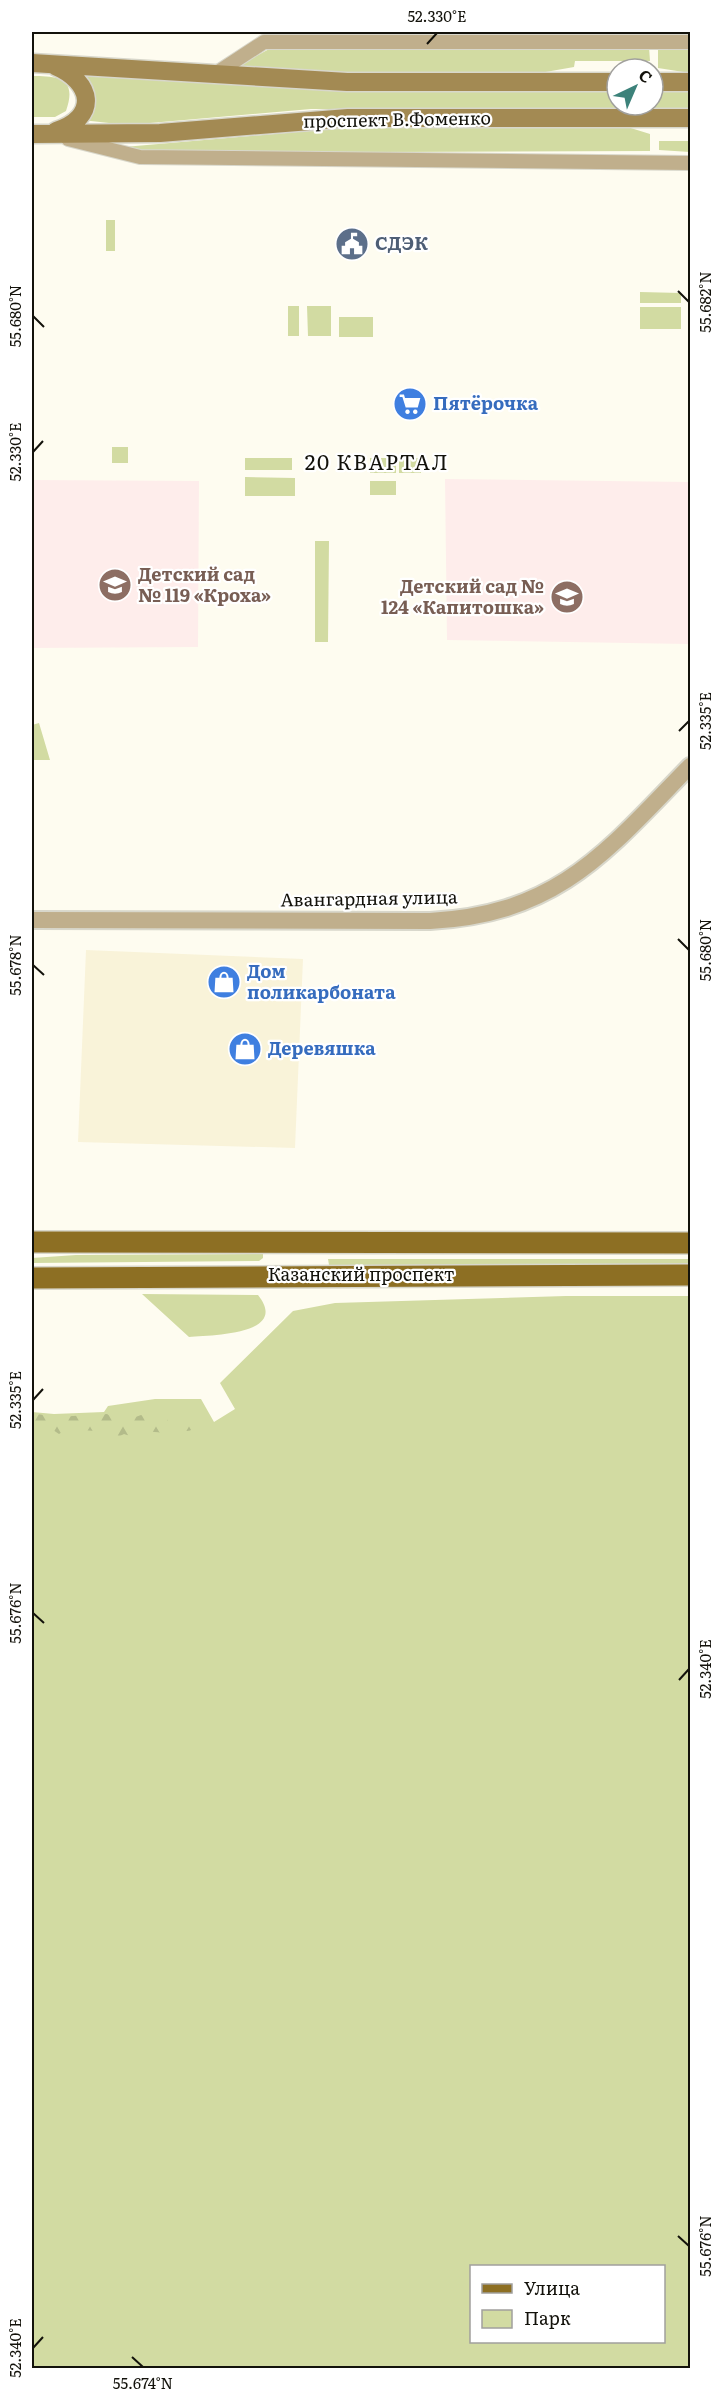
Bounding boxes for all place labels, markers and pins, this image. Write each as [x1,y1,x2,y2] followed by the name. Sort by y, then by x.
[334,226,370,262] public building icon: СДЭК
[375,229,428,256] place label: СДЭК
[392,386,428,422] supermarket icon: Пятёрочка
[433,389,539,416] place label: Пятёрочка
[138,560,271,608] place label: Детский сад № 119 «Кроха»
[97,567,133,603] school or university icon: Детский сад № 119 «Кроха»
[381,572,544,620] place label: Детский сад № 124 «Капитошка»
[549,579,585,615] school or university icon: Детский сад № 124 «Капитошка»
[247,957,396,1005] place label: Дом поликарбоната
[206,964,242,1000] shop icon: Дом поликарбоната
[227,1031,263,1067] shop icon: Деревяшка
[268,1034,376,1061] place label: Деревяшка

